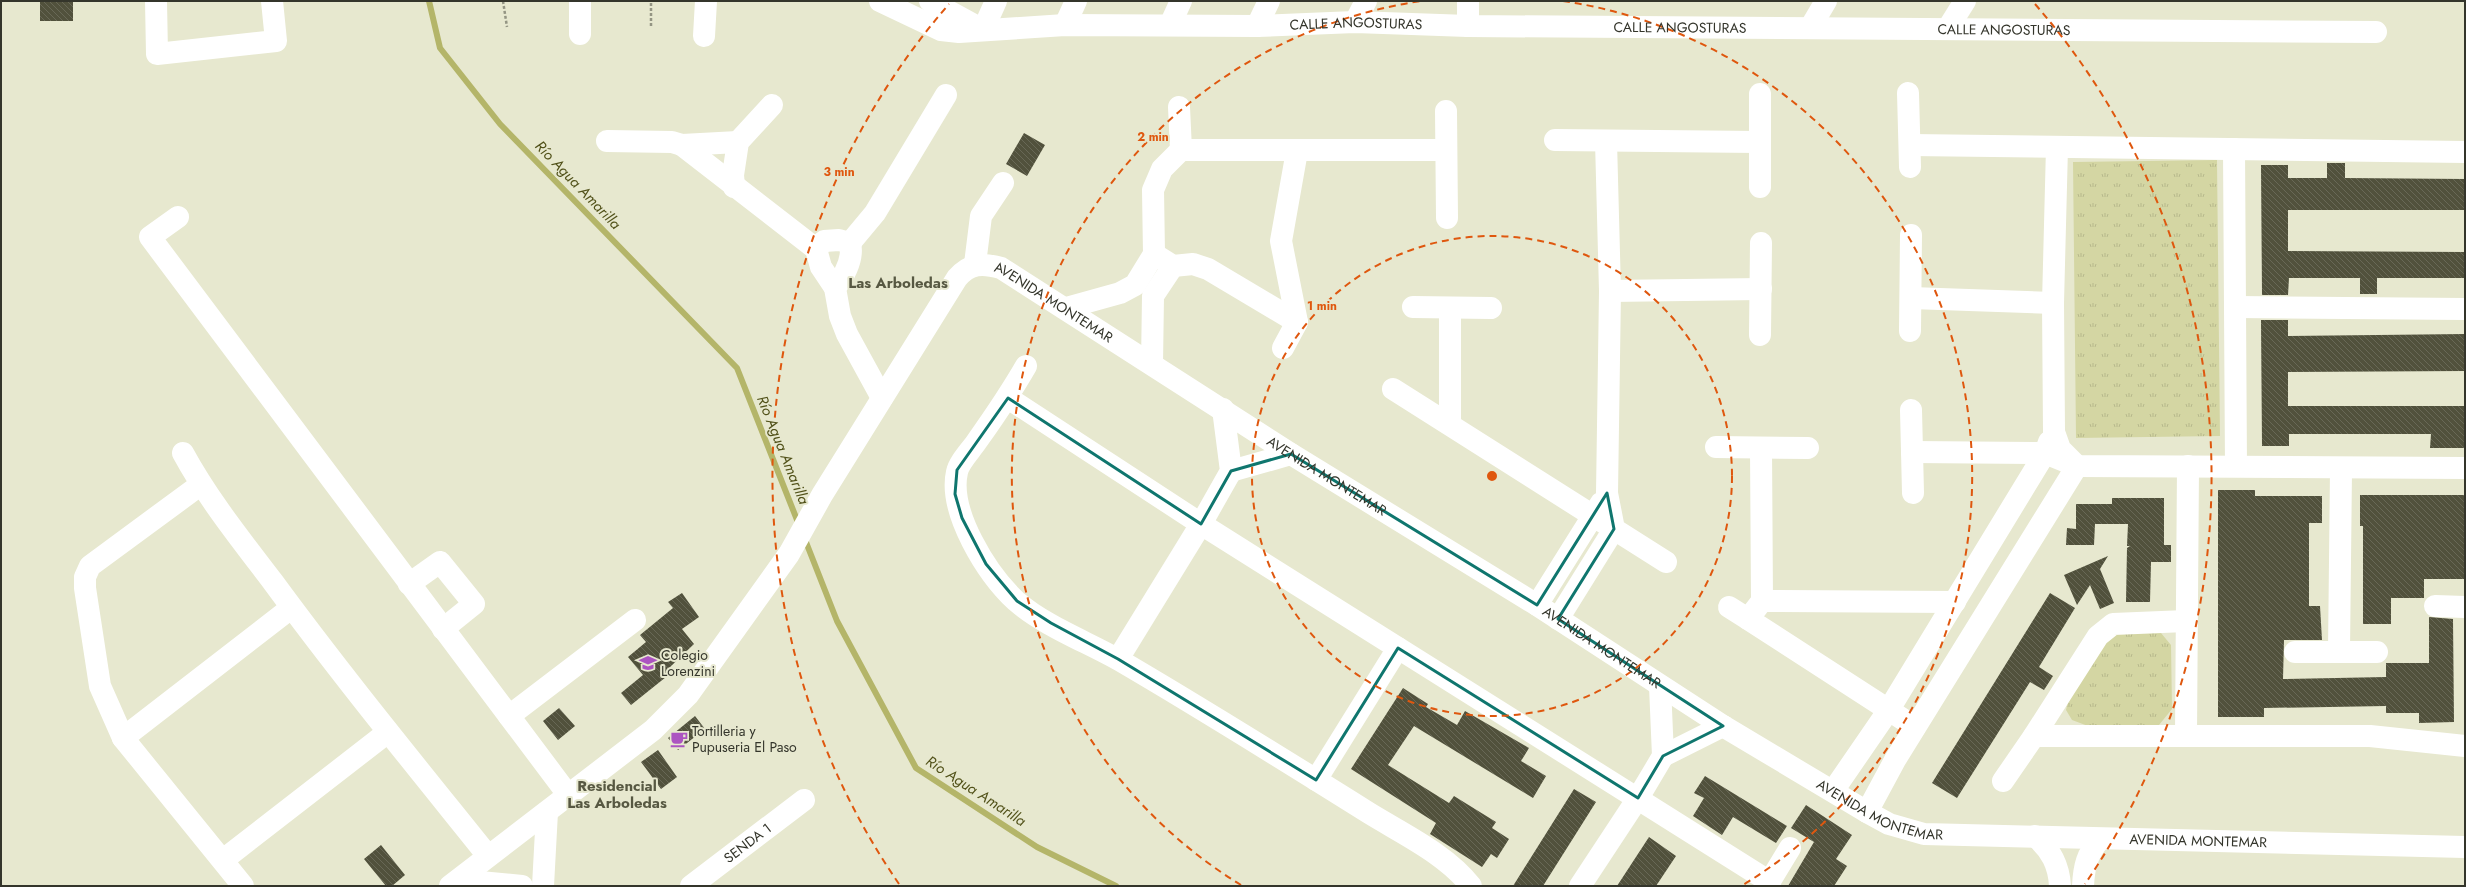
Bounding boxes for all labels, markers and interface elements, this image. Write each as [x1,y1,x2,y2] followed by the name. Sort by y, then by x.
[1289,12,1423,35] street label: CALLE ANGOSTURAS
[1613,17,1747,38] street label: CALLE ANGOSTURAS
[1937,19,2071,40] street label: CALLE ANGOSTURAS
[1137,128,1169,146] text: 2 min
[530,136,627,235] water label: Río Agua Amarilla
[823,163,855,181] text: 3 min
[992,257,1117,347] street label: AVENIDA MONTEMAR
[848,272,948,294] district label: Las Arboledas
[1307,297,1337,315] text: 1 min
[751,392,815,508] water label: Río Agua Amarilla
[1263,431,1391,521] street label: AVENIDA MONTEMAR
[1485,469,1499,483] centre of rings
[1539,601,1665,693] street label: AVENIDA MONTEMAR
[661,645,715,681] place label: Colegio Lorenzini
[638,653,658,673] school or university icon: Colegio Lorenzini
[692,721,797,757] place label: Tortilleria y Pupuseria El Paso
[669,729,689,749] cafe icon: Tortilleria y Pupuseria El Paso
[921,750,1031,832] water label: Río Agua Amarilla
[1813,774,1943,844] street label: AVENIDA MONTEMAR
[567,775,667,814] district label: Residencial Las Arboledas
[720,818,775,868] street label: SENDA 1
[2129,829,2267,852] street label: AVENIDA MONTEMAR

